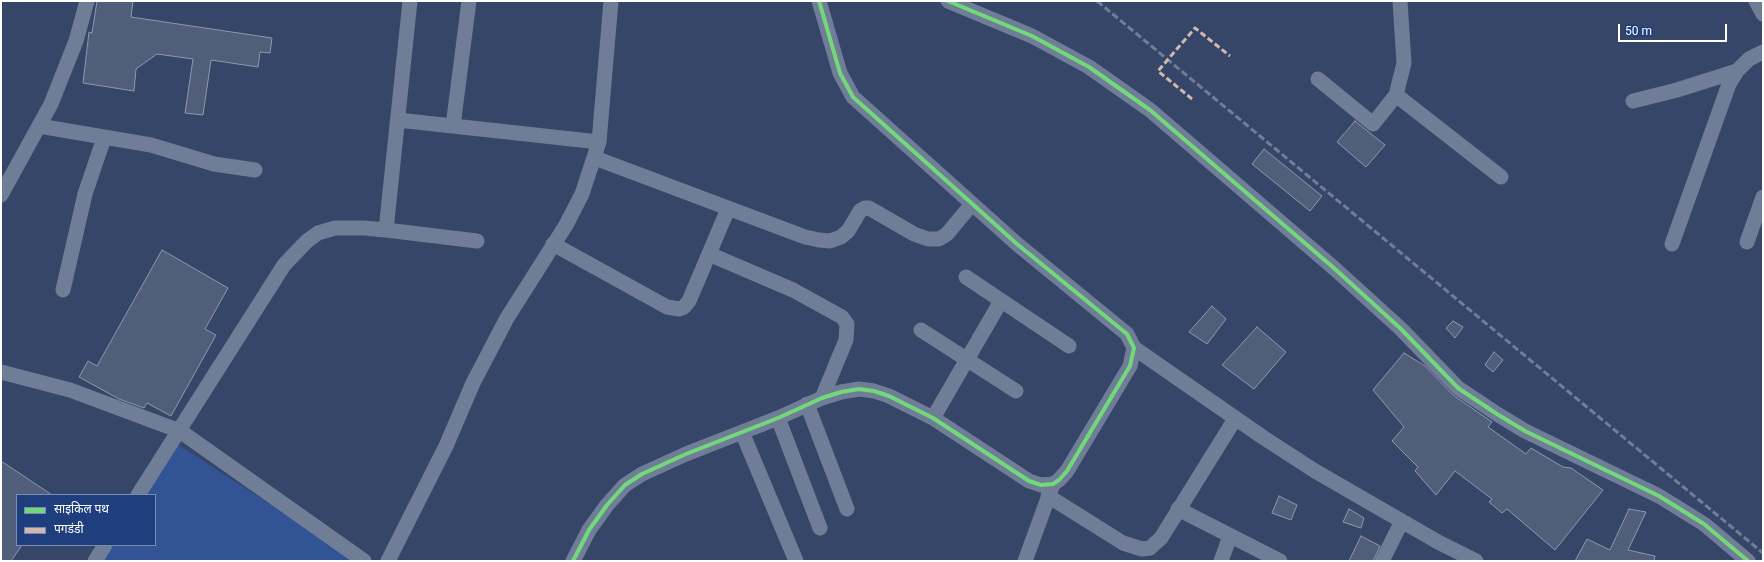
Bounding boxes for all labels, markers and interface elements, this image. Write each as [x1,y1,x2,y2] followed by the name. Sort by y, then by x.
[1620,16,1729,42] scale bar
[1625,24,1652,38] text: 50 m
[16,494,156,546] legend
[54,502,109,516] text: साइकिल पथ
[54,522,84,536] text: पगडंडी

